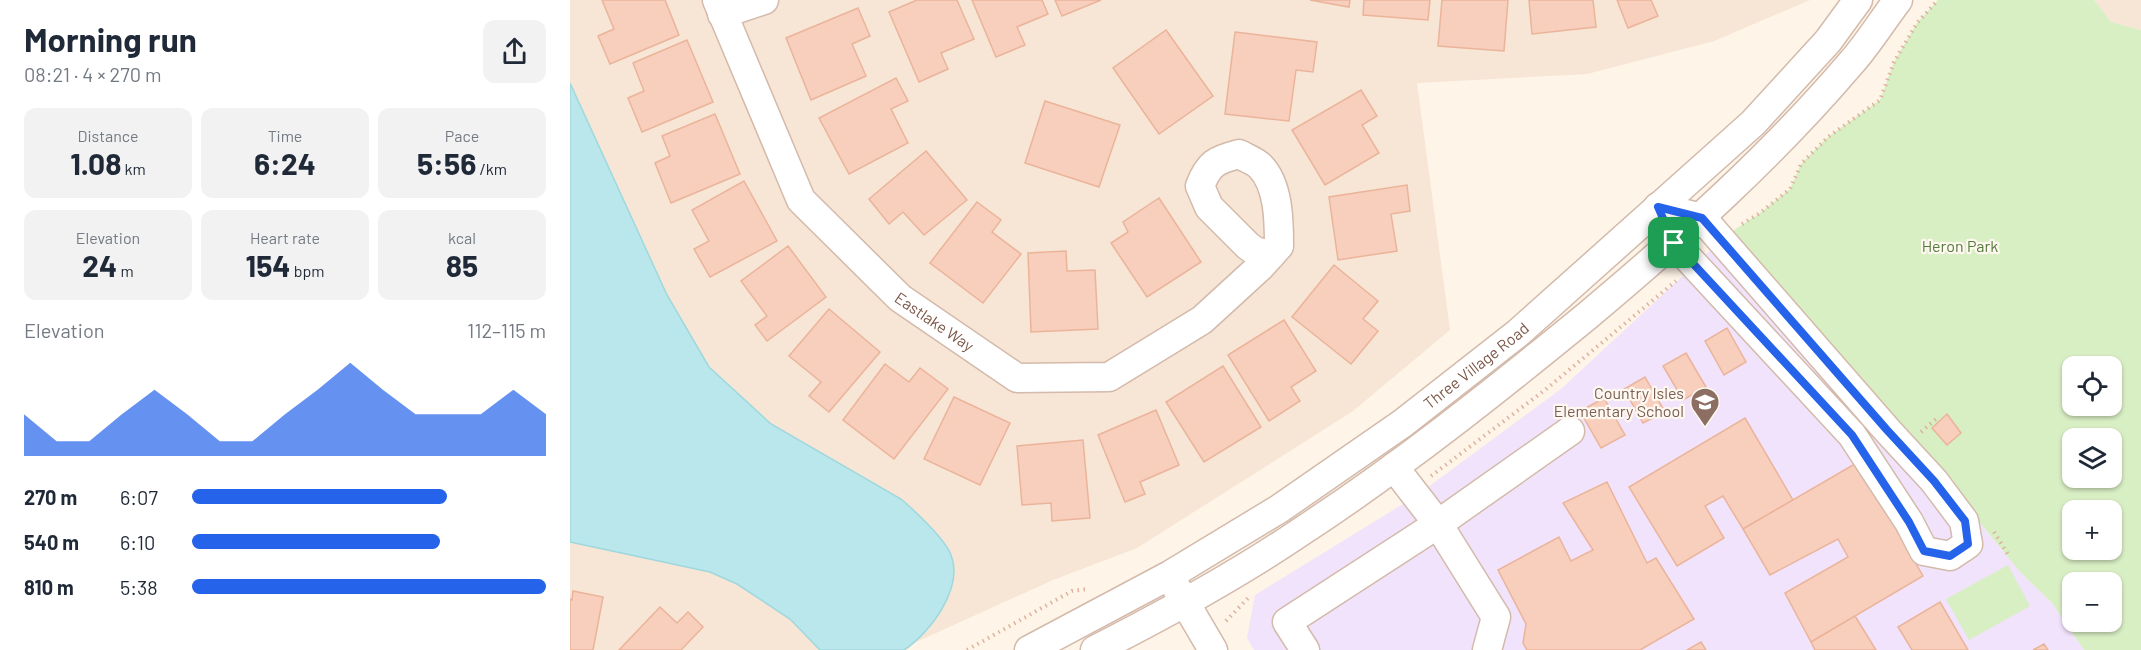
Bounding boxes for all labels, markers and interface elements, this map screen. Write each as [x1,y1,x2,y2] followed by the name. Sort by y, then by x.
[24,19,197,59] text: Morning run
[483,20,546,83] button: share
[24,62,162,86] text: 08:21 · 4 × 270 m
[78,126,138,145] text: Distance
[268,126,302,145] text: Time
[445,126,479,145] text: Pace
[70,145,121,181] text: 1.08
[254,145,316,181] text: 6:24
[417,145,476,181] text: 5:56
[121,159,146,178] text: km
[476,159,507,178] text: /km
[1648,217,1699,268] pin
[1657,226,1690,259] icon: arrive
[76,228,140,247] text: Elevation
[250,228,320,247] text: Heart rate
[448,228,476,247] text: kcal
[1922,236,1998,255] park label: Heron Park
[82,247,117,283] text: 24
[246,247,290,283] text: 154
[446,247,478,283] text: 85
[117,261,134,280] text: m
[290,261,324,280] text: bpm
[892,288,978,355] street label: Eastlake Way
[24,318,105,342] text: Elevation
[467,318,546,342] text: 112–115 m
[1419,318,1532,412] street label: Three Village Road
[2062,356,2122,632] map controls
[2062,356,2122,416] button: locate
[1554,383,1684,420] place label: Country Isles Elementary School
[1689,386,1721,428] school or university icon: Country Isles Elementary School
[2062,428,2122,488] button: layers
[24,485,77,509] text: 270 m
[120,485,158,509] text: 6:07
[2062,500,2122,560] button: +
[24,530,79,554] text: 540 m
[120,530,155,554] text: 6:10
[2062,572,2122,632] button: −
[24,575,74,599] text: 810 m
[120,575,158,599] text: 5:38

